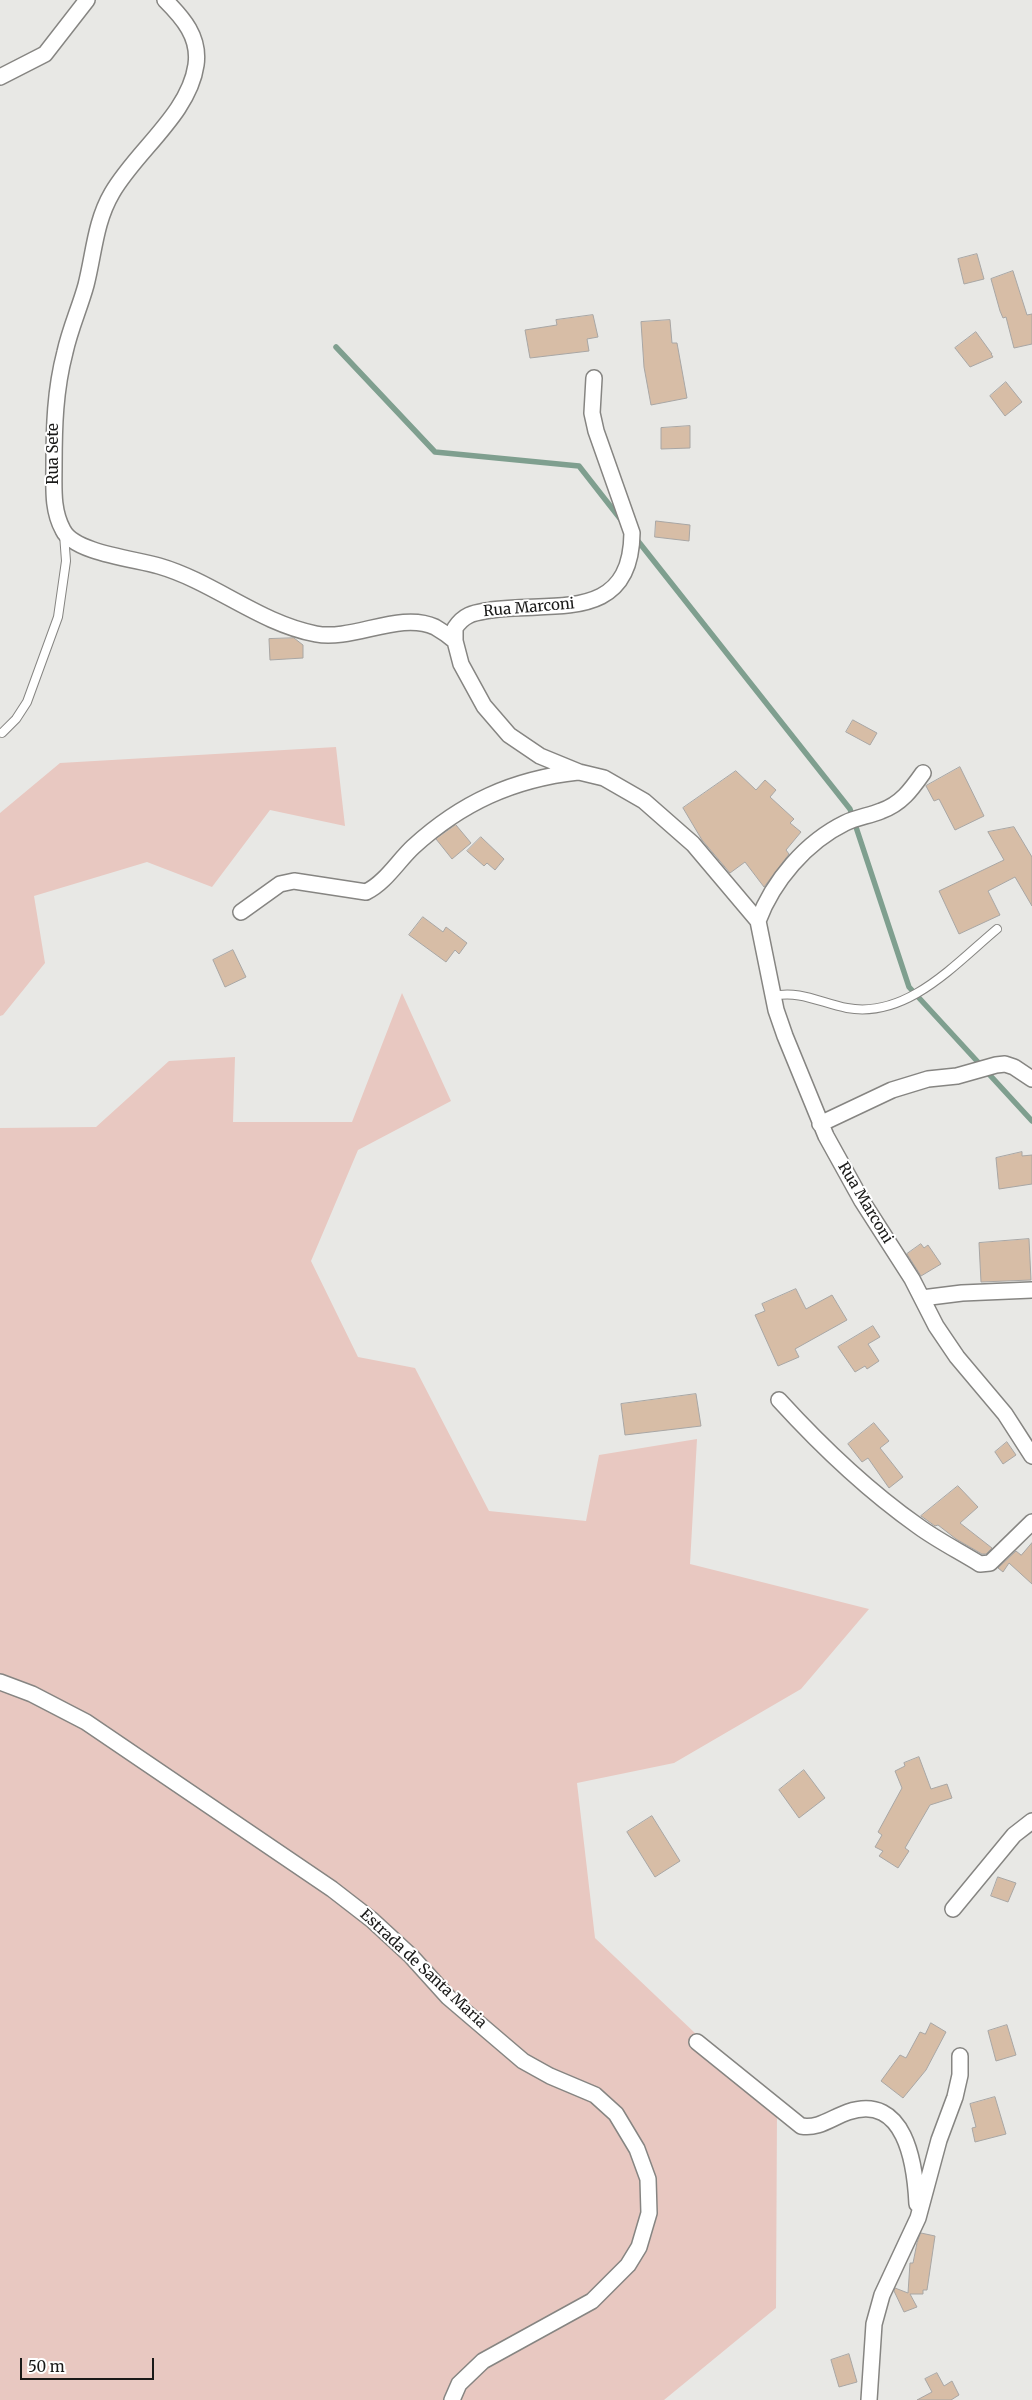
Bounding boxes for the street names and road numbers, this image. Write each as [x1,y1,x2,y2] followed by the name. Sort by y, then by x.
[45,423,63,485] street label: Rua Sete
[483,595,575,621] street label: Rua Marconi
[834,1159,896,1247] street label: Rua Marconi
[356,1906,490,2032] street label: Estrada de Santa Maria

